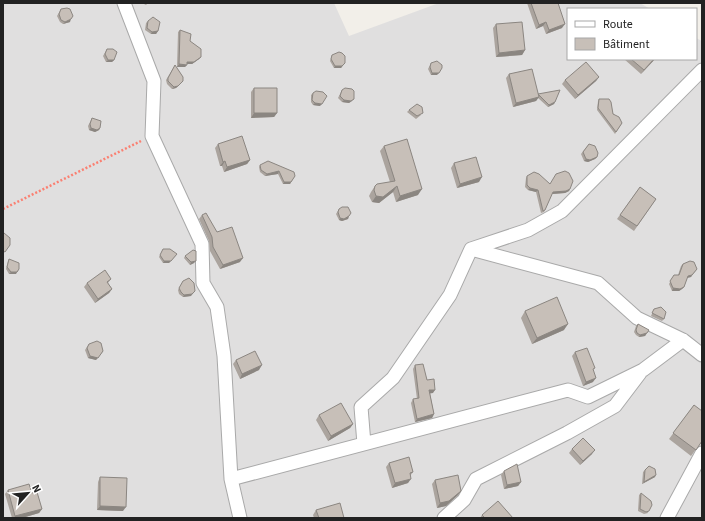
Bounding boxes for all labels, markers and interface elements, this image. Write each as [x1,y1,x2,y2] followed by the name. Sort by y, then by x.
[567,8,697,60] legend
[603,16,633,33] text: Route
[603,36,649,53] text: Bâtiment
[8,473,48,513] north arrow
[28,482,45,495] text: N

